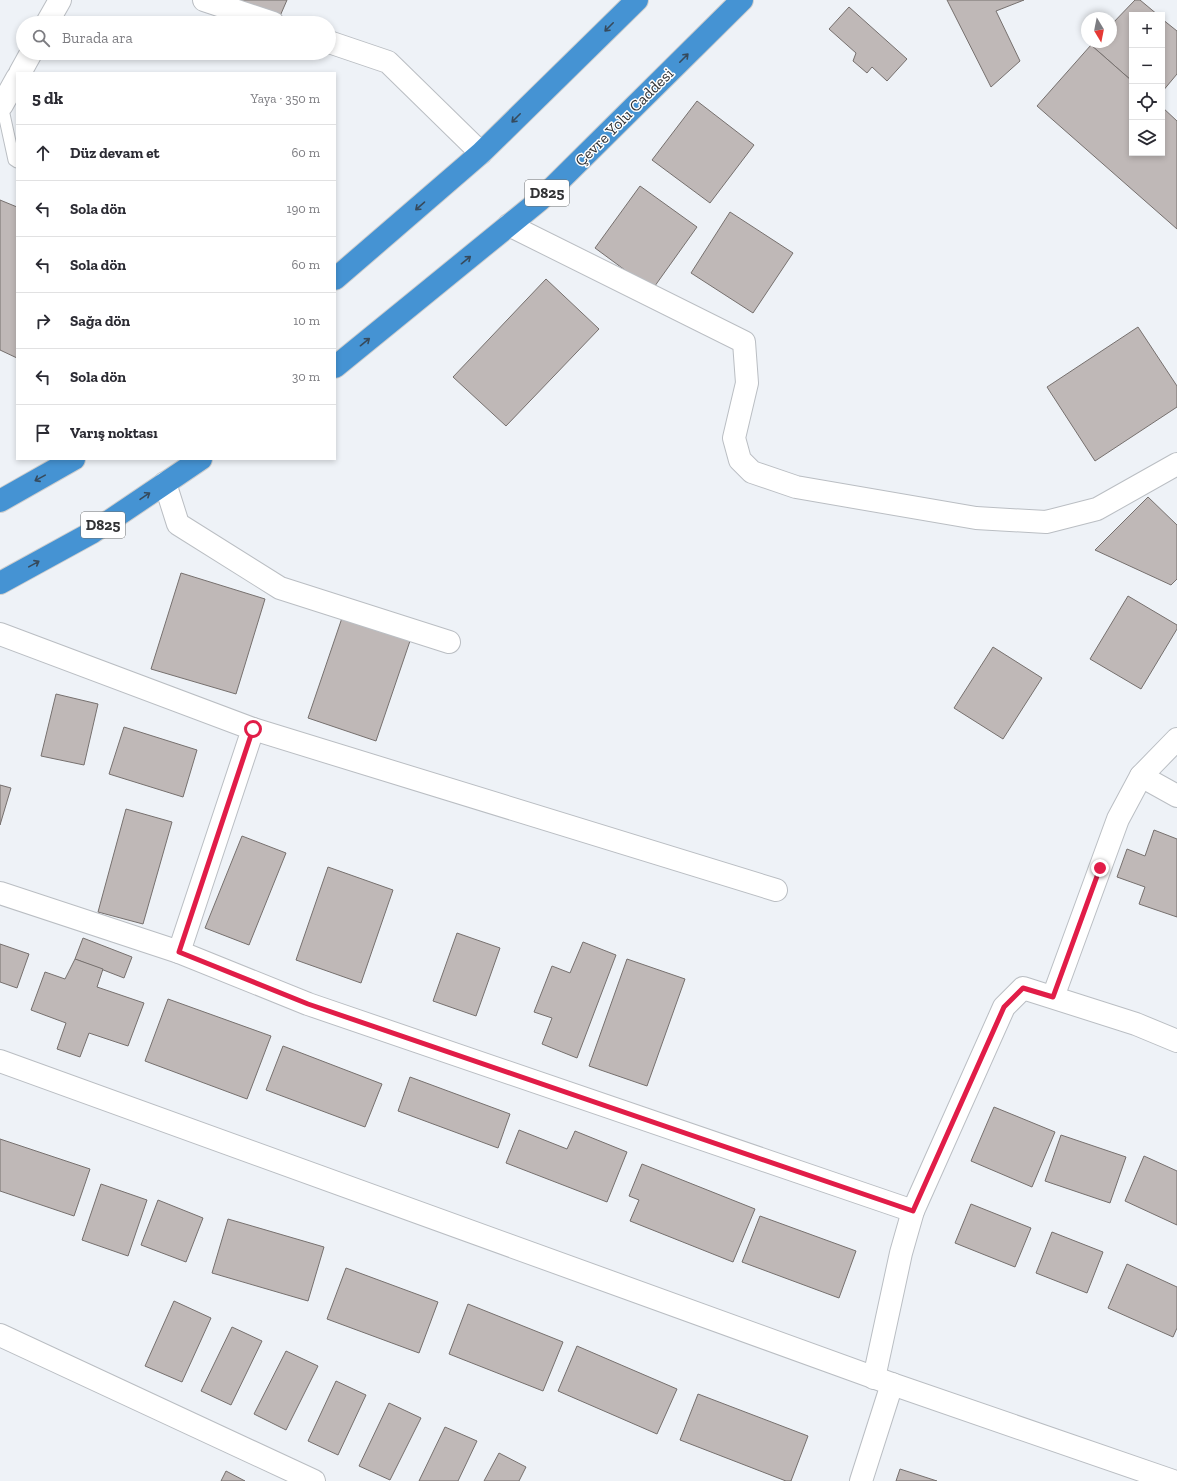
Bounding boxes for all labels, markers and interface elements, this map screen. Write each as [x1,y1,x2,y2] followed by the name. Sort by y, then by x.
[1081,12,1117,48] north arrow
[1129,12,1165,156] map controls
[1129,12,1165,48] button: +
[16,16,336,60] search box
[604,22,614,32] one-way arrow
[30,27,52,49] icon: search
[62,29,133,47] text: Burada ara
[1129,48,1165,84] button: −
[679,53,689,63] one-way arrow
[571,63,678,170] street label: Çevre Yolu Caddesi
[1129,84,1165,120] button: locate
[32,88,63,108] text: 5 dk
[251,91,320,106] text: Yaya · 350 m
[511,113,521,123] one-way arrow
[1129,120,1165,156] button: layers
[32,142,54,164] icon: ahead
[70,144,159,162] text: Düz devam et
[291,145,320,160] text: 60 m
[525,180,569,206] road number: D825
[32,198,54,220] icon: left
[70,200,126,218] text: Sola dön
[286,201,320,216] text: 190 m
[415,201,425,210] one-way arrow
[32,254,54,276] icon: left
[70,256,126,274] text: Sola dön
[460,256,471,265] one-way arrow
[291,257,320,272] text: 60 m
[32,310,54,332] icon: right
[70,312,130,330] text: Sağa dön
[293,313,320,328] text: 10 m
[360,338,371,347] one-way arrow
[32,366,54,388] icon: left
[70,368,126,386] text: Sola dön
[292,369,320,384] text: 30 m
[32,422,54,444] icon: arrive
[70,424,158,442] text: Varış noktası
[34,475,46,482] one-way arrow
[139,492,151,500] one-way arrow
[81,512,125,538] road number: D825
[28,560,40,567] one-way arrow
[244,720,262,738] route start
[1091,859,1109,877] route end

